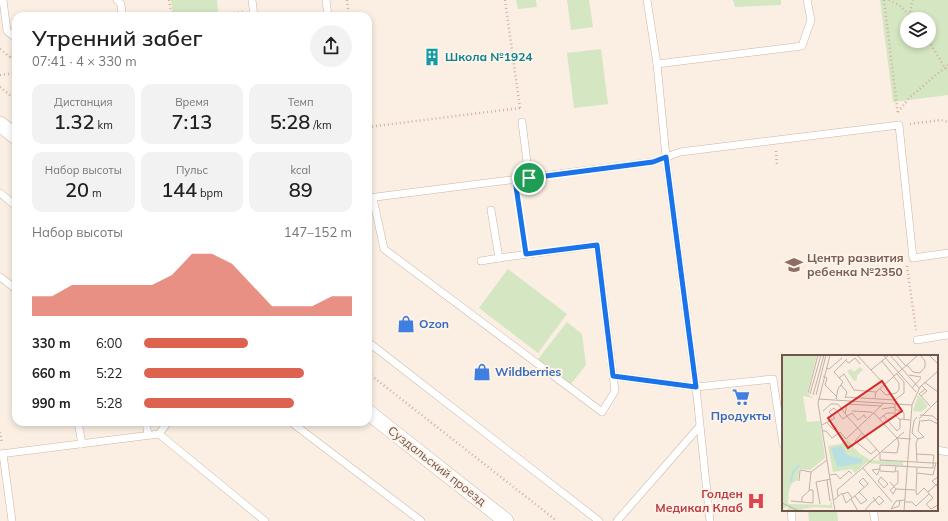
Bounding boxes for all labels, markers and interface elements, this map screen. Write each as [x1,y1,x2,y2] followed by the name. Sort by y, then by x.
[900,12,936,48] map controls
[900,12,936,48] button: layers
[32,24,202,52] text: Утренний забег
[310,25,352,67] button: share
[422,47,442,67] building icon: Школа №1924
[445,49,533,64] place label: Школа №1924
[32,53,137,69] text: 07:41 · 4 × 330 m
[54,95,113,109] text: Дистанция
[175,95,209,109] text: Время
[288,95,314,109] text: Темп
[54,109,95,134] text: 1.32
[172,109,212,134] text: 7:13
[270,109,310,134] text: 5:28
[95,118,113,132] text: km
[310,118,332,132] text: /km
[512,161,546,195] pin
[45,163,122,177] text: Набор высоты
[176,163,208,177] text: Пульс
[291,163,311,177] text: kcal
[518,167,540,189] icon: arrive
[65,177,89,202] text: 20
[161,177,197,202] text: 144
[289,177,313,202] text: 89
[89,186,102,200] text: m
[197,186,223,200] text: bpm
[32,224,123,240] text: Набор высоты
[284,224,352,240] text: 147–152 m
[807,250,904,279] place label: Центр развития ребенка №2350
[784,255,804,275] school or university icon: Центр развития ребенка №2350
[396,314,416,334] shop icon: Ozon
[419,316,449,331] place label: Ozon
[32,335,71,351] text: 330 m
[96,335,122,351] text: 6:00
[782,355,938,511] inset map
[472,362,492,382] shop icon: Wildberries
[495,364,561,379] place label: Wildberries
[32,365,71,381] text: 660 m
[96,365,122,381] text: 5:22
[731,387,751,407] supermarket icon: Продукты
[32,395,71,411] text: 990 m
[96,395,122,411] text: 5:28
[711,408,771,423] place label: Продукты
[385,423,489,509] street label: Суздальский проезд
[655,486,743,515] place label: Голден Медикал Клаб
[746,491,766,511] hospital icon: Голден Медикал Клаб

